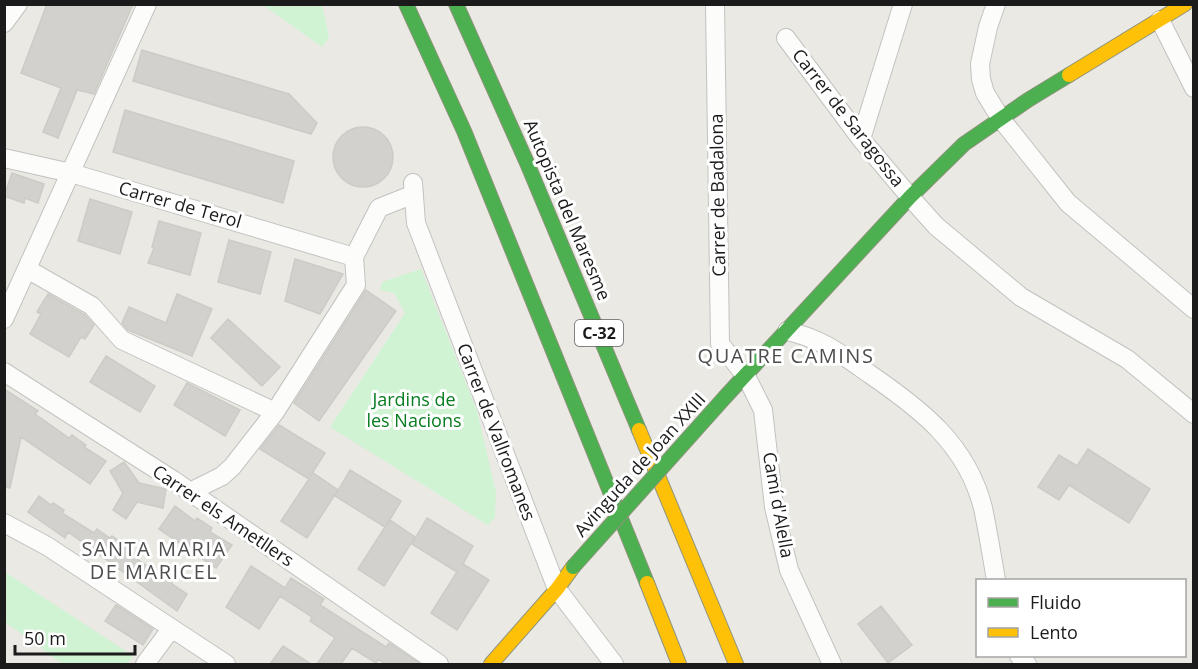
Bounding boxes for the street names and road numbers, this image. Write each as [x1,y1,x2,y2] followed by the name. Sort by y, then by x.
[787,43,910,191] street label: Carrer de Saragossa
[704,113,730,277] street label: Carrer de Badalona
[519,116,617,304] street label: Autopista del Maresme
[116,175,245,233] street label: Carrer de Terol
[575,320,623,346] road number: C-32
[452,339,542,524] street label: Carrer de Vallromanes
[568,387,710,541] street label: Avinguda de Joan XXIII
[758,450,800,560] street label: Camí d'Alella
[148,459,299,571] street label: Carrer els Ametllers

